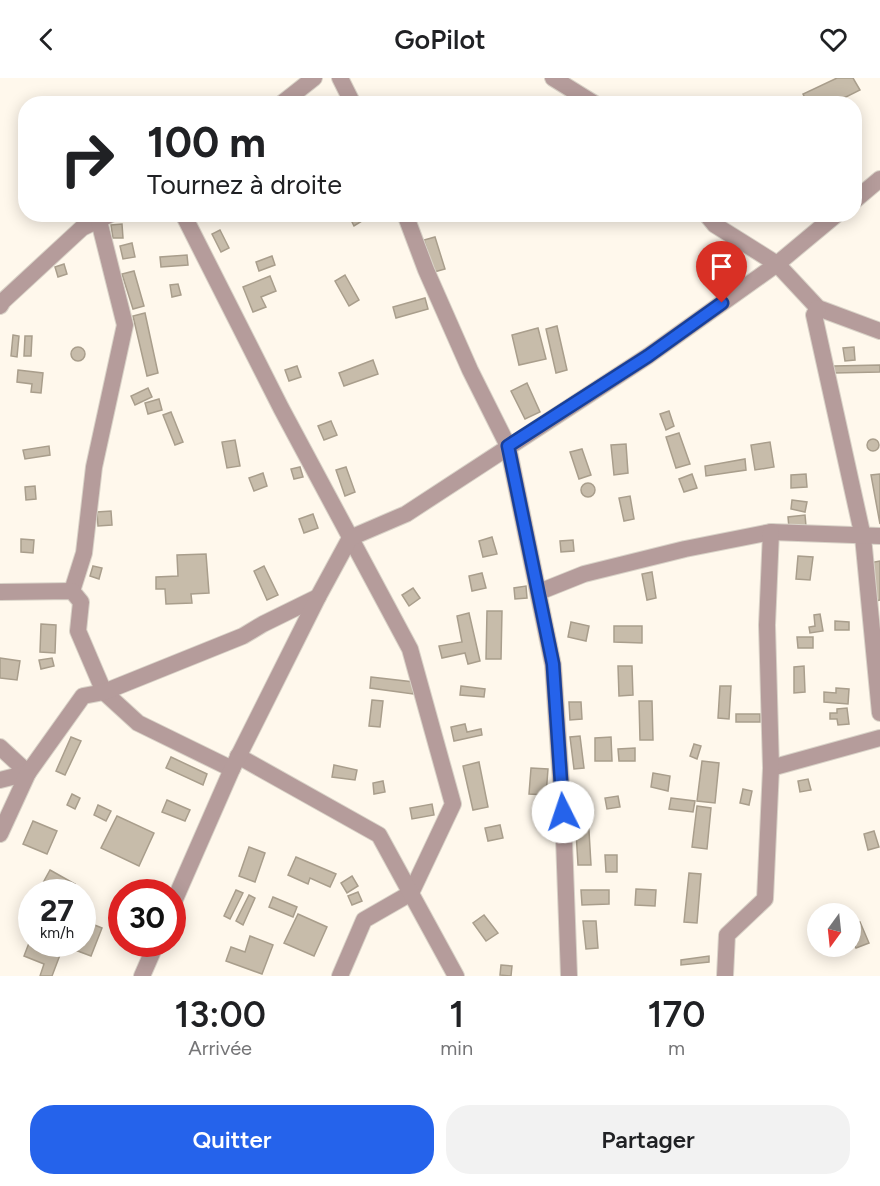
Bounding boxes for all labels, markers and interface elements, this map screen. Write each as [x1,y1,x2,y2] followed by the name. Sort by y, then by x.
[30,23,63,56] icon: back
[394,23,486,56] text: GoPilot
[817,23,850,56] icon: heart
[147,117,266,168] text: 100 m
[48,120,126,198] icon: right
[147,168,342,201] text: Tournez à droite
[696,241,747,303] pin
[705,250,738,283] icon: arrive
[531,780,595,844] position arrow
[108,879,186,957] speed limit sign: 30
[40,892,74,929] text: 27
[807,903,861,957] north arrow
[807,903,861,957] map controls
[40,924,74,942] text: km/h
[174,993,266,1036] text: 13:00
[449,993,464,1036] text: 1
[648,993,706,1036] text: 170
[188,1036,252,1060] text: Arrivée
[440,1036,473,1060] text: min
[668,1036,685,1060] text: m
[30,1105,434,1174] button: Quitter
[446,1105,850,1174] button: Partager

